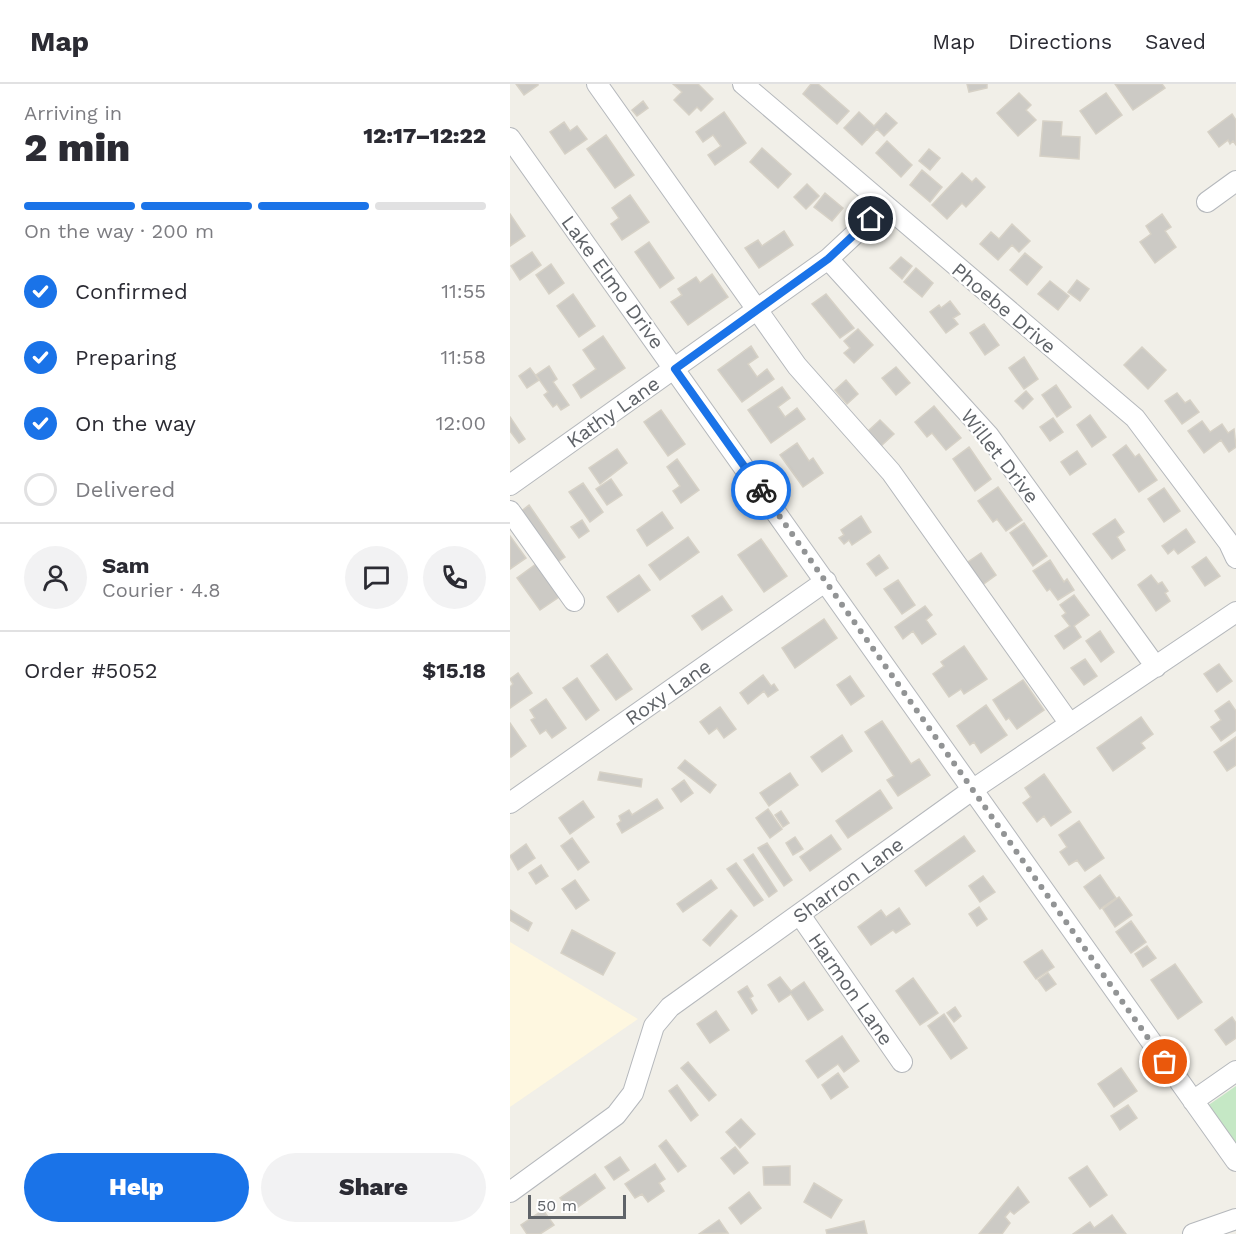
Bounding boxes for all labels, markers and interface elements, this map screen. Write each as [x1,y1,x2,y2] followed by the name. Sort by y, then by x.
[30,25,89,58] text: Map
[932,29,975,54] text: Map
[1008,29,1112,54] text: Directions
[1145,29,1206,54] text: Saved
[24,101,122,125] text: Arriving in
[363,123,486,148] text: 12:17–12:22
[24,125,130,170] text: 2 min
[845,193,896,244] pin
[854,202,887,235] icon: home
[557,211,669,353] street label: Lake Elmo Drive
[24,219,214,243] text: On the way · 200 m
[947,257,1061,359] street label: Phoebe Drive
[24,275,57,308] icon: check
[75,279,188,304] text: Confirmed
[441,279,486,303] text: 11:55
[24,341,57,374] icon: check
[75,345,176,370] text: Preparing
[441,345,486,369] text: 11:58
[562,371,664,453] street label: Kathy Lane
[956,404,1044,508] street label: Willet Drive
[24,407,57,440] icon: check
[75,411,196,436] text: On the way
[436,411,486,435] text: 12:00
[731,460,791,520] courier
[745,474,778,507] icon: bike
[75,477,175,502] text: Delivered
[24,546,87,609] button: person
[345,546,408,609] button: chat
[423,546,486,609] button: phone
[102,553,150,578] text: Sam
[102,578,221,602] text: Courier · 4.8
[621,654,715,730] street label: Roxy Lane
[24,658,158,683] text: Order #5052
[422,658,486,683] text: $15.18
[788,832,908,928] street label: Sharron Lane
[803,928,899,1050] street label: Harmon Lane
[1139,1036,1190,1087] pin
[1148,1045,1181,1078] icon: bag
[24,1153,249,1222] button: Help
[261,1153,486,1222] button: Share
[528,1192,626,1220] scale bar
[537,1196,577,1215] text: 50 m

